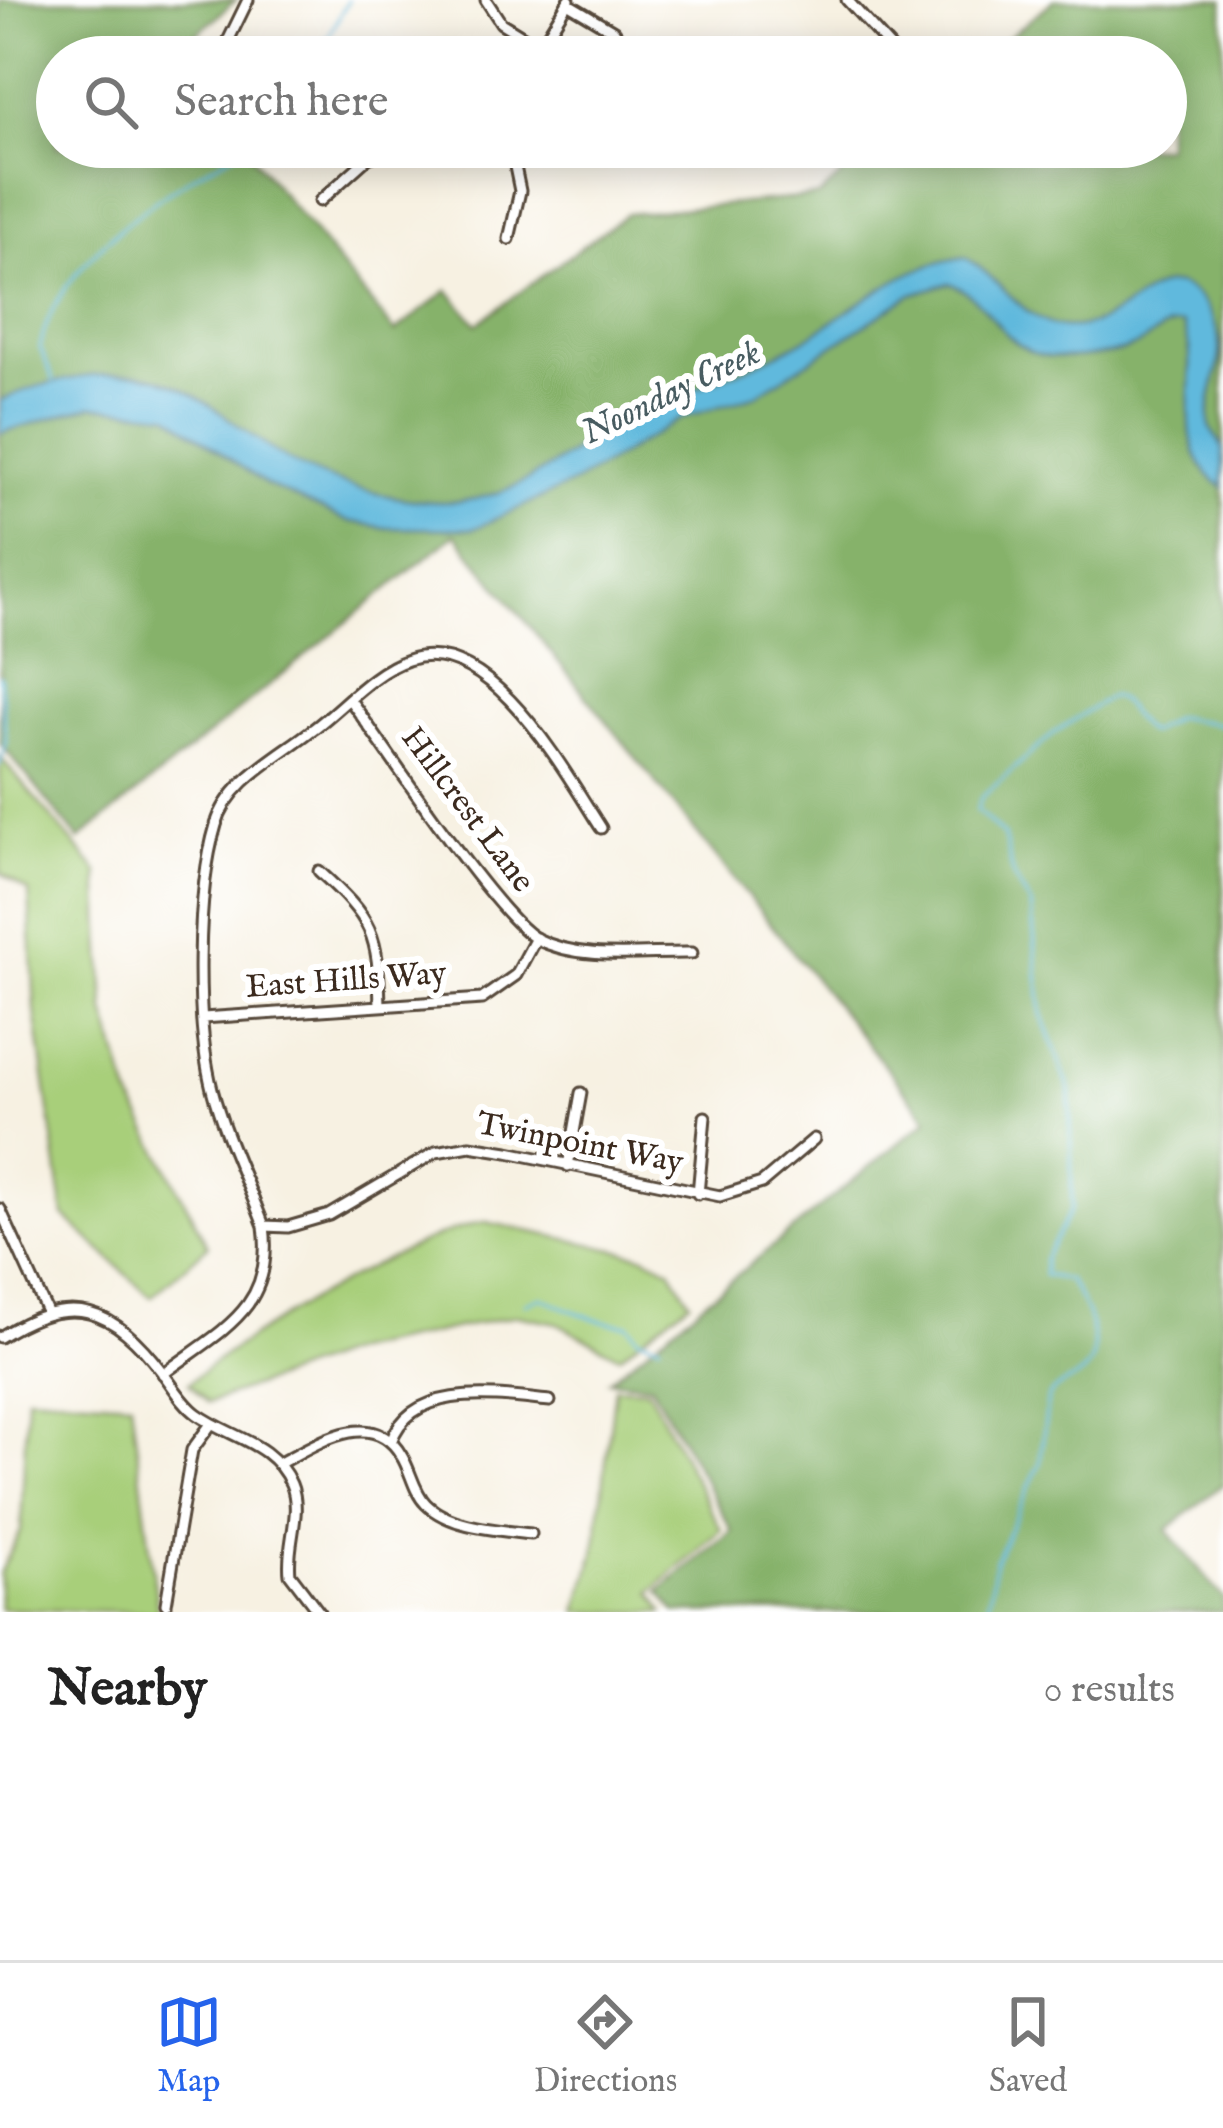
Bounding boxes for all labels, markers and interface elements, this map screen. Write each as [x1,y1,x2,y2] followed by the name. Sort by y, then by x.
[36,36,1187,168] search box
[78,69,144,135] icon: search
[174,74,388,131] text: Search here
[574,330,768,456] water label: Noonday Creek
[391,719,543,901] street label: Hillcrest Lane
[244,953,448,1009] street label: East Hills Way
[473,1103,688,1185] street label: Twinpoint Way
[48,1658,207,1723] text: Nearby
[1043,1666,1175,1715] text: 0 results
[156,1989,222,2103] tab: Map
[534,1989,677,2103] tab: Directions
[989,1989,1067,2103] tab: Saved

